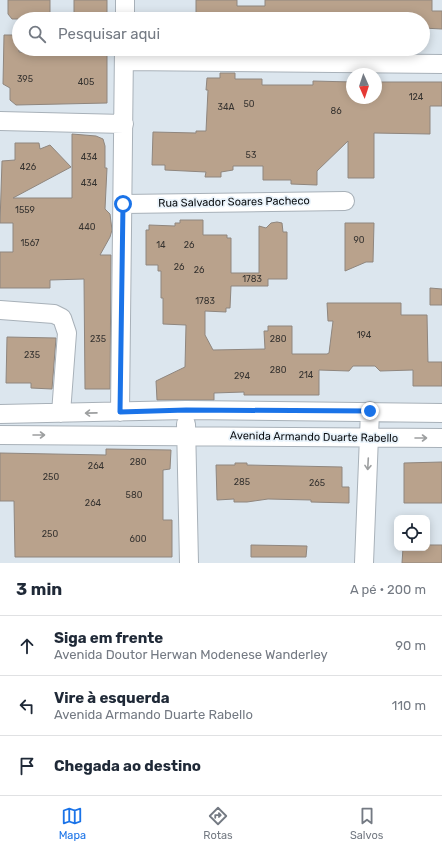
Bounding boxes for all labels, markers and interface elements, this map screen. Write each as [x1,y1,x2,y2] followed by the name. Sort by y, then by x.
[12,12,430,56] search box
[26,23,48,45] icon: search
[58,25,160,43] text: Pesquisar aqui
[346,68,382,104] north arrow
[17,74,33,84] house number: 395
[78,77,94,87] house number: 405
[409,92,424,102] house number: 124
[243,99,255,109] house number: 50
[217,102,235,112] house number: 34A
[330,106,342,116] house number: 86
[246,150,256,160] house number: 53
[81,152,98,162] house number: 434
[20,162,37,172] house number: 426
[81,178,98,188] house number: 434
[158,194,310,210] street label: Rua Salvador Soares Pacheco
[114,195,132,213] route start
[15,205,35,215] house number: 1559
[79,222,96,232] house number: 440
[353,235,365,245] house number: 90
[21,238,40,248] house number: 1567
[156,240,166,250] house number: 14
[184,240,195,250] house number: 26
[174,262,185,272] house number: 26
[194,265,205,275] house number: 26
[242,274,262,284] house number: 1783
[195,296,215,306] house number: 1783
[357,330,372,340] house number: 194
[90,334,106,344] house number: 235
[270,334,287,344] house number: 280
[24,350,40,360] house number: 235
[270,365,287,375] house number: 280
[299,370,314,380] house number: 214
[234,371,250,381] house number: 294
[361,402,379,420] route end
[85,409,98,416] one-way arrow
[230,429,398,445] street label: Avenida Armando Duarte Rabello
[32,431,45,439] one-way arrow
[414,434,427,442] one-way arrow
[130,457,147,467] house number: 280
[365,457,372,470] one-way arrow
[88,461,105,471] house number: 264
[43,472,59,482] house number: 250
[234,477,250,487] house number: 285
[309,478,325,488] house number: 265
[126,490,143,500] house number: 580
[85,498,102,508] house number: 264
[394,515,430,551] map controls
[394,515,430,551] button: locate
[42,529,58,539] house number: 250
[130,534,147,544] house number: 600
[16,579,62,599] text: 3 min
[350,582,426,597] text: A pé · 200 m
[54,629,163,647] text: Siga em frente
[16,635,38,657] icon: ahead
[395,638,426,653] text: 90 m
[54,647,328,662] text: Avenida Doutor Herwan Modenese Wanderley
[54,689,170,707] text: Vire à esquerda
[16,695,38,717] icon: left
[392,698,426,713] text: 110 m
[54,707,253,722] text: Avenida Armando Duarte Rabello
[16,755,38,777] icon: arrive
[54,757,201,775] text: Chegada ao destino
[59,805,86,842] tab: Mapa
[203,805,233,842] tab: Rotas
[350,805,383,842] tab: Salvos

